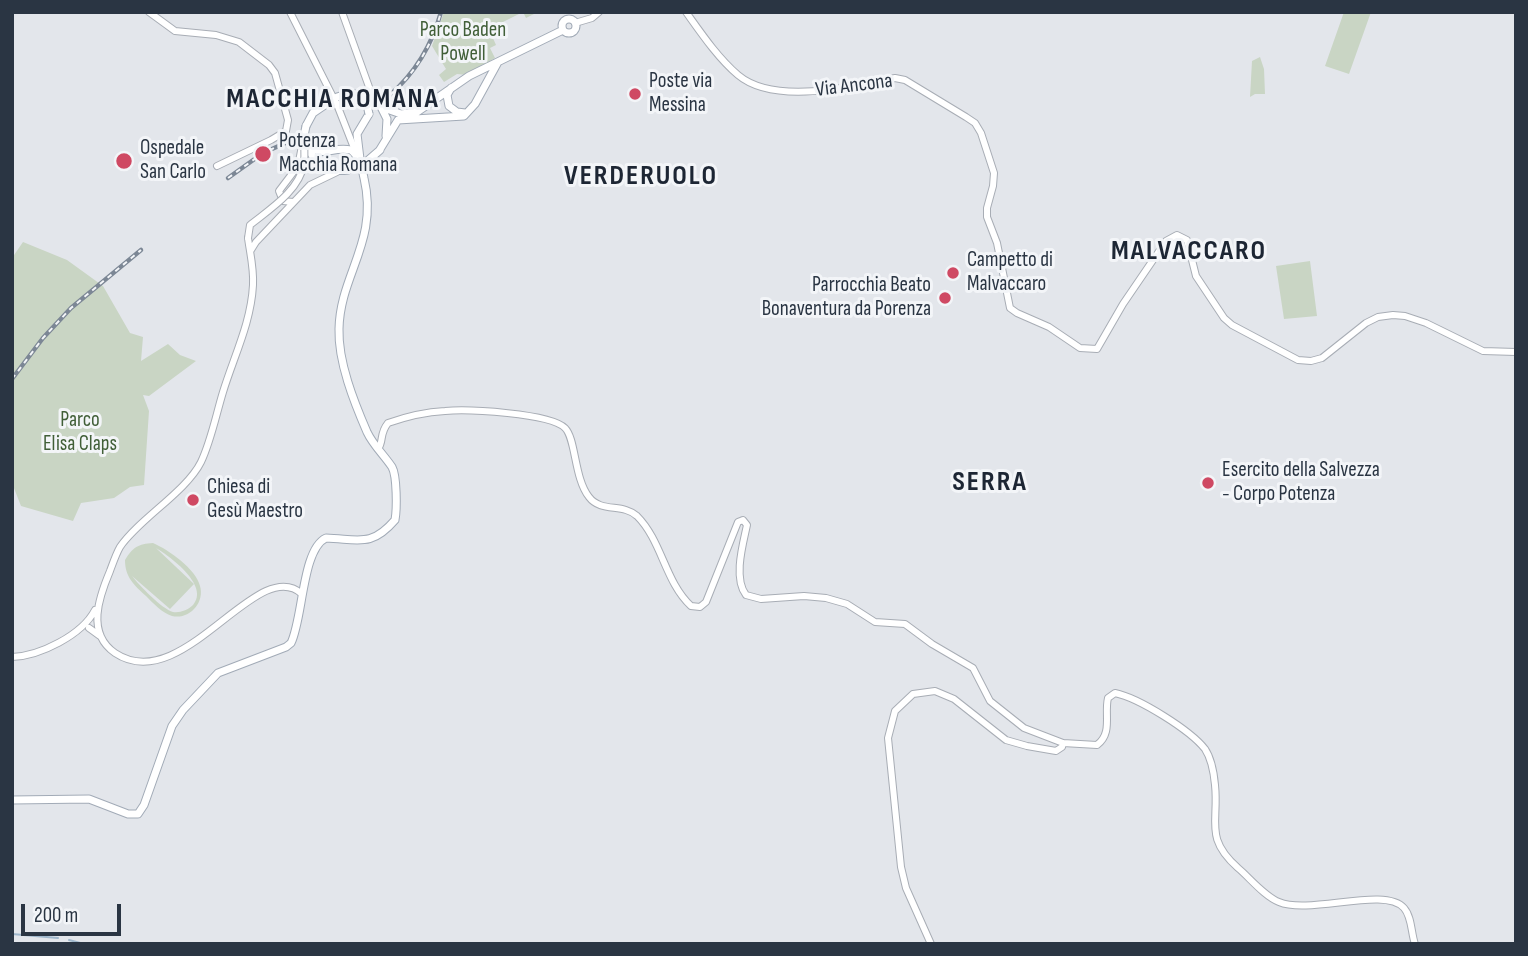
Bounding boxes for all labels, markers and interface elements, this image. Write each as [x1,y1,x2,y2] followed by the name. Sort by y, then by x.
[420,18,506,68] park label: Parco Baden Powell
[649,69,712,119] place label: Poste via Messina
[814,69,894,103] street label: Via Ancona
[228,83,438,117] district label: MACCHIA ROMANA
[627,86,643,102] marker: Poste via Messina
[279,129,397,179] place label: Potenza Macchia Romana
[140,136,206,186] place label: Ospedale San Carlo
[253,144,273,164] marker: Potenza Macchia Romana
[114,151,134,171] marker: Ospedale San Carlo
[565,160,717,194] district label: VERDERUOLO
[1112,235,1266,269] district label: MALVACCARO
[967,248,1053,298] place label: Campetto di Malvaccaro
[945,265,961,281] marker: Campetto di Malvaccaro
[762,273,931,323] place label: Parrocchia Beato Bonaventura da Porenza
[937,290,953,306] marker: Parrocchia Beato Bonaventura da Porenza
[43,408,117,458] park label: Parco Elisa Claps
[1222,458,1380,508] place label: Esercito della Salvezza - Corpo Potenza
[953,466,1027,500] district label: SERRA
[207,475,303,525] place label: Chiesa di Gesù Maestro
[1200,475,1216,491] marker: Esercito della Salvezza - Corpo Potenza
[185,492,201,508] marker: Chiesa di Gesù Maestro
[24,890,124,934] scale bar
[34,903,78,928] text: 200 m

